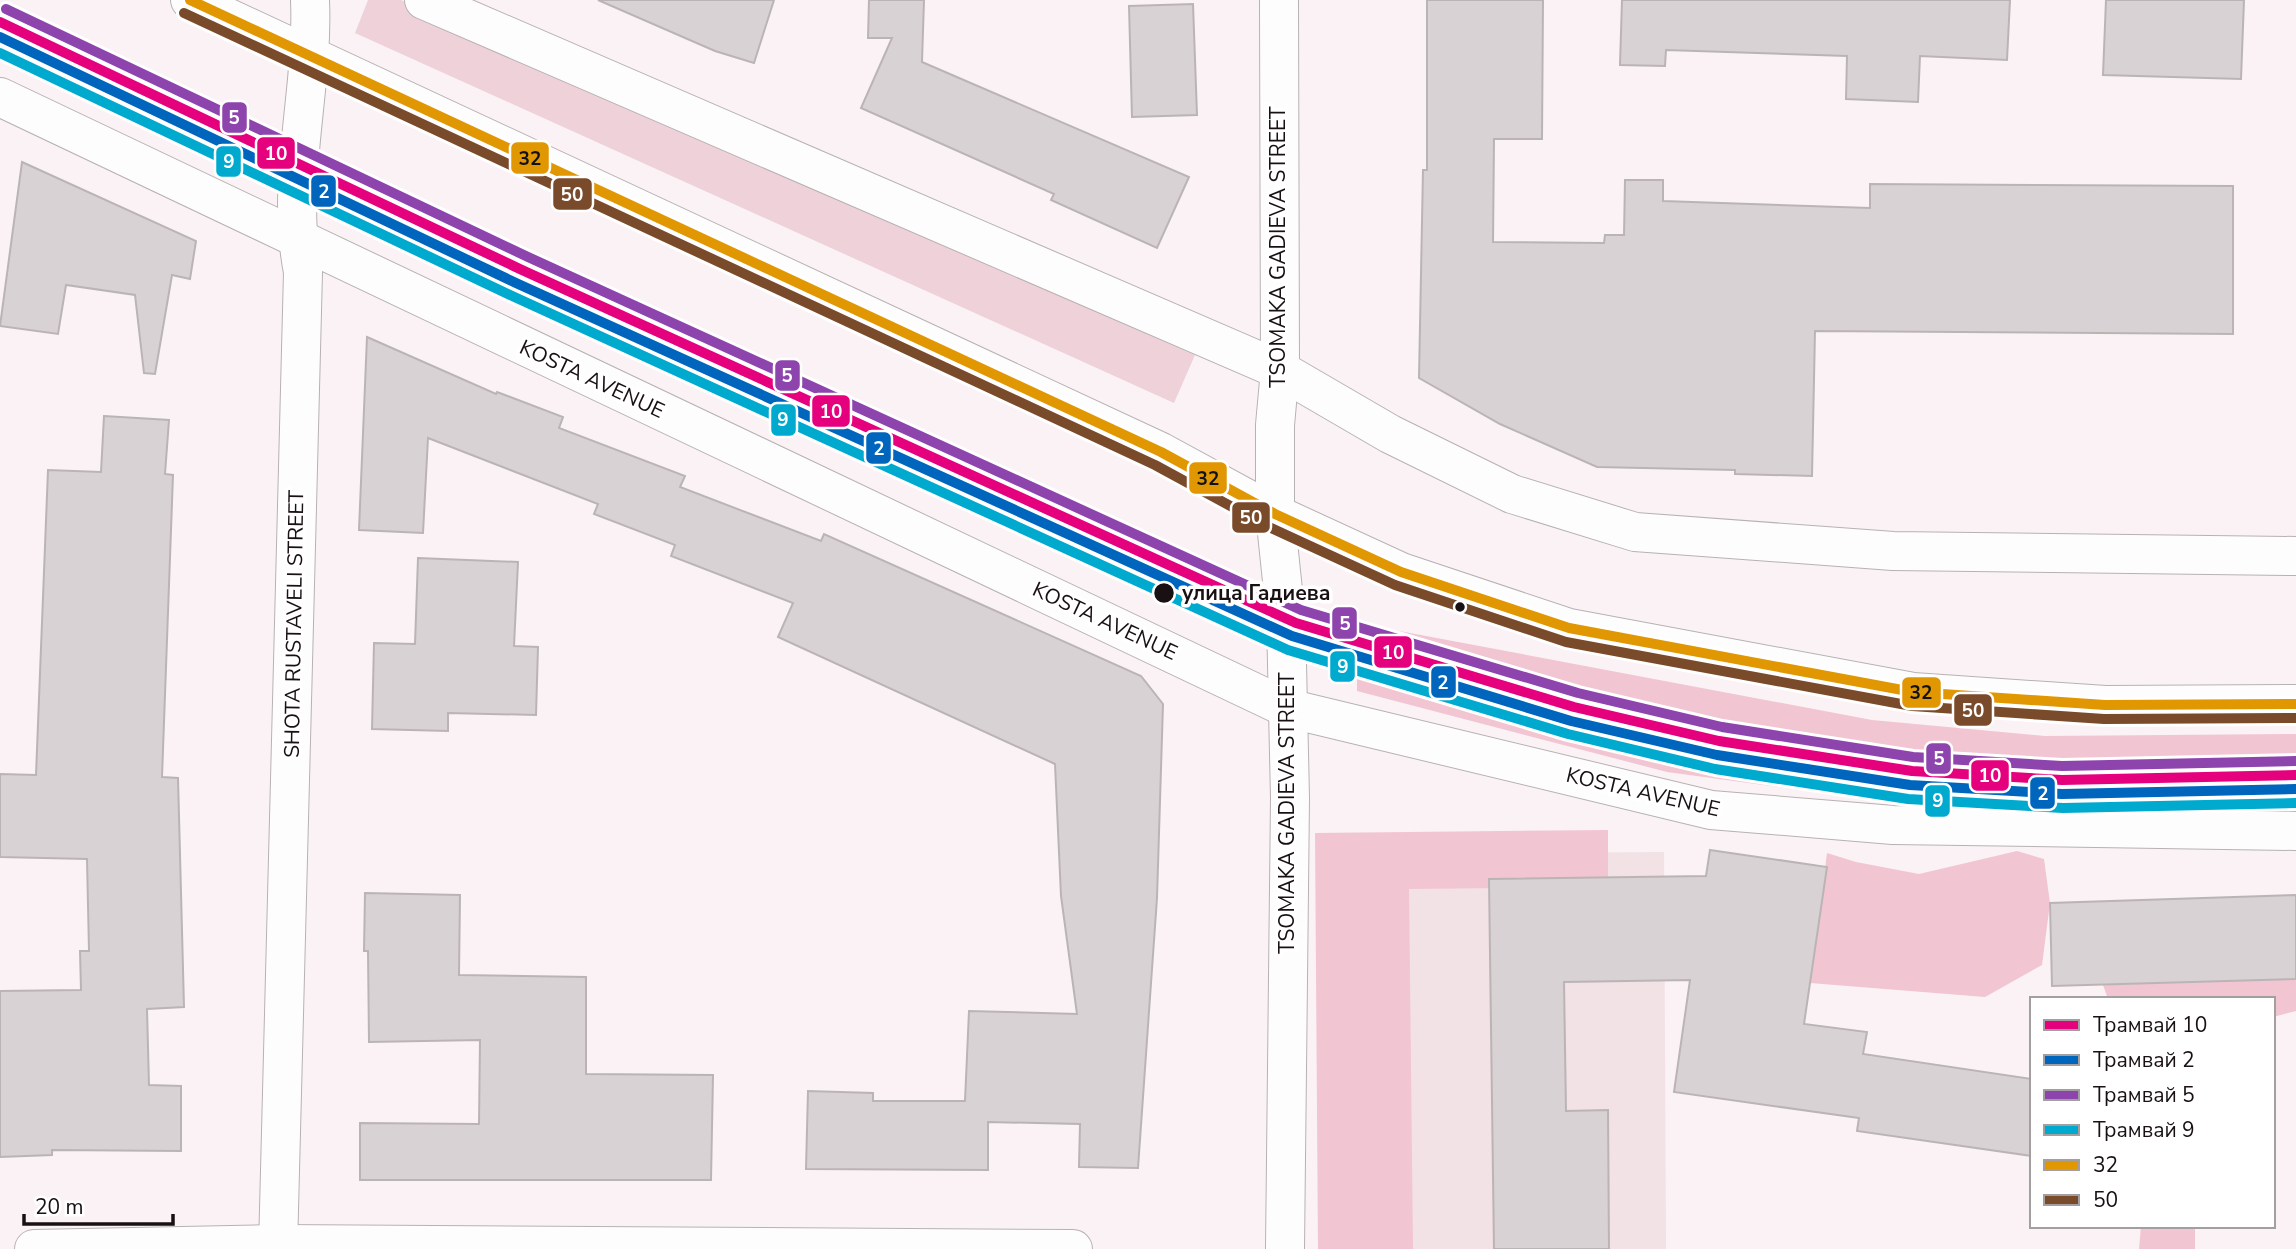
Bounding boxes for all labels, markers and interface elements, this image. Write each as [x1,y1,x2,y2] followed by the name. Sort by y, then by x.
[221,101,248,134] line badge: 5
[228,105,240,131] text: 5
[1264,106,1292,388] street label: TSOMAKA GADIEVA STREET
[256,136,296,170] line badge: 10
[265,141,287,167] text: 10
[510,141,550,175] line badge: 32
[215,145,242,178] line badge: 9
[519,146,541,172] text: 32
[223,149,235,175] text: 9
[310,174,337,208] line badge: 2
[552,177,593,211] line badge: 50
[318,179,330,205] text: 2
[561,182,583,208] text: 50
[515,333,669,425] street label: KOSTA AVENUE
[774,359,801,392] line badge: 5
[781,363,793,389] text: 5
[811,394,851,428] line badge: 10
[820,399,842,425] text: 10
[770,403,797,437] line badge: 9
[777,407,789,433] text: 9
[865,431,892,465] line badge: 2
[873,436,885,462] text: 2
[1188,461,1228,495] line badge: 32
[1197,466,1219,492] text: 32
[278,489,310,758] street label: SHOTA RUSTAVELI STREET
[1231,501,1271,534] line badge: 50
[1240,505,1262,531] text: 50
[1028,575,1182,667] street label: KOSTA AVENUE
[1182,579,1331,607] place label: улица Гадиева
[1152,581,1176,605] marker: улица Гадиева
[1453,600,1467,614] unlabelled marker
[1331,606,1358,640] line badge: 5
[1339,611,1351,637] text: 5
[1373,635,1413,669] line badge: 10
[1382,640,1404,666] text: 10
[1329,650,1356,683] line badge: 9
[1337,654,1349,680] text: 9
[1430,665,1457,699] line badge: 2
[1437,670,1449,696] text: 2
[1273,672,1301,954] street label: TSOMAKA GADIEVA STREET
[1901,676,1942,709] line badge: 32
[1910,680,1932,706] text: 32
[1953,693,1993,727] line badge: 50
[1962,698,1984,724] text: 50
[1925,742,1952,775] line badge: 5
[1933,746,1945,772] text: 5
[1970,759,2010,792] line badge: 10
[1563,761,1723,823] street label: KOSTA AVENUE
[1979,763,2001,789] text: 10
[2029,776,2056,810] line badge: 2
[2037,781,2049,807] text: 2
[1924,784,1951,818] line badge: 9
[1932,788,1944,814] text: 9
[2030,997,2275,1228] legend
[2093,1011,2207,1039] text: Трамвай 10
[2093,1046,2195,1074] text: Трамвай 2
[2093,1081,2195,1109] text: Трамвай 5
[2093,1116,2195,1144] text: Трамвай 9
[2093,1151,2118,1179] text: 32
[24,1182,173,1226] scale bar
[2093,1186,2118,1214] text: 50
[35,1193,84,1221] text: 20 m

